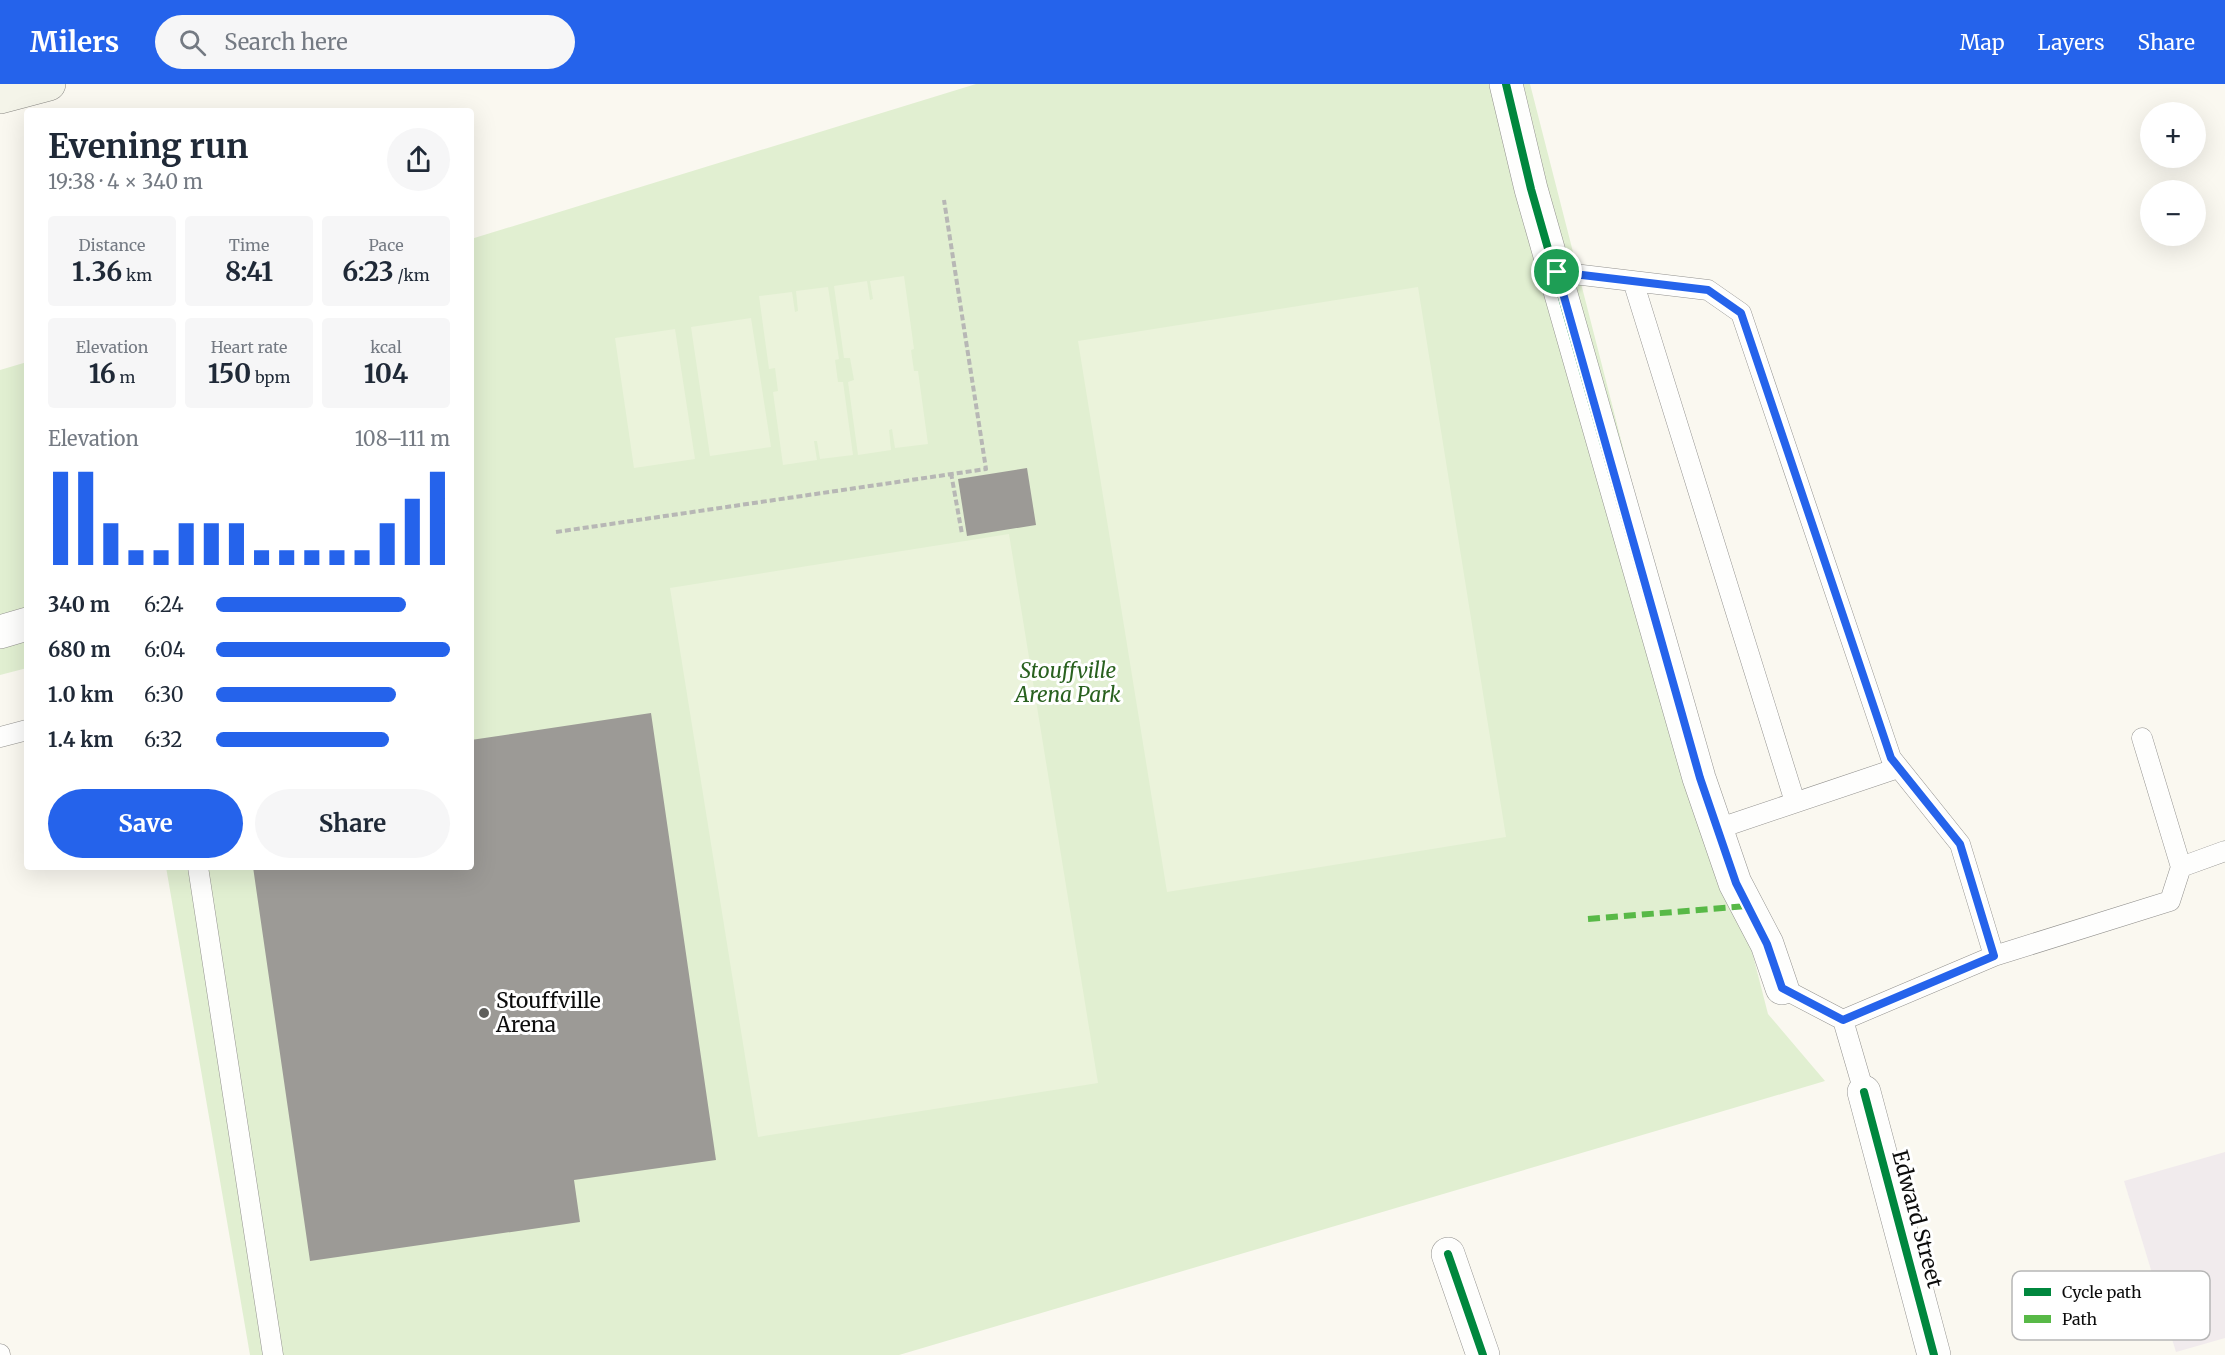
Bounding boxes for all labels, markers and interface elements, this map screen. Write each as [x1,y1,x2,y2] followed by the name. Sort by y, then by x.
[155,15,575,69] search box
[30,24,119,60] text: Milers
[176,26,209,59] icon: search
[224,28,348,56] text: Search here
[1960,29,2005,56] text: Map
[2038,29,2105,56] text: Layers
[2138,29,2195,56] text: Share
[2140,102,2206,246] map controls
[2140,102,2206,168] button: +
[48,126,248,167] text: Evening run
[387,128,450,191] button: share
[48,169,203,194] text: 19:38 · 4 × 340 m
[2140,180,2206,246] button: −
[79,235,145,255] text: Distance
[229,235,269,255] text: Time
[369,235,404,255] text: Pace
[1531,246,1582,297] pin
[72,255,122,288] text: 1.36
[225,255,273,288] text: 8:41
[342,255,394,288] text: 6:23
[1540,255,1573,288] icon: arrive
[122,265,152,285] text: km
[394,265,430,285] text: /km
[76,337,148,357] text: Elevation
[211,337,287,357] text: Heart rate
[370,337,402,357] text: kcal
[89,357,116,390] text: 16
[208,357,251,390] text: 150
[364,357,408,390] text: 104
[116,367,135,387] text: m
[251,367,290,387] text: bpm
[48,426,139,451] text: Elevation
[355,426,450,451] text: 108–111 m
[48,592,110,617] text: 340 m
[144,592,184,617] text: 6:24
[48,637,111,662] text: 680 m
[144,637,185,662] text: 6:04
[1013,657,1121,708] park label: Stouffville Arena Park
[48,682,114,707] text: 1.0 km
[144,682,184,707] text: 6:30
[48,727,113,752] text: 1.4 km
[144,727,182,752] text: 6:32
[48,789,243,858] button: Save
[255,789,450,858] button: Share
[495,987,601,1038] place label: Stouffville Arena
[477,1006,491,1020] marker: Stouffville Arena
[1886,1147,1949,1291] street label: Edward Street
[2012,1271,2210,1340] legend
[2062,1282,2142,1302] text: Cycle path
[2062,1309,2098,1329] text: Path

